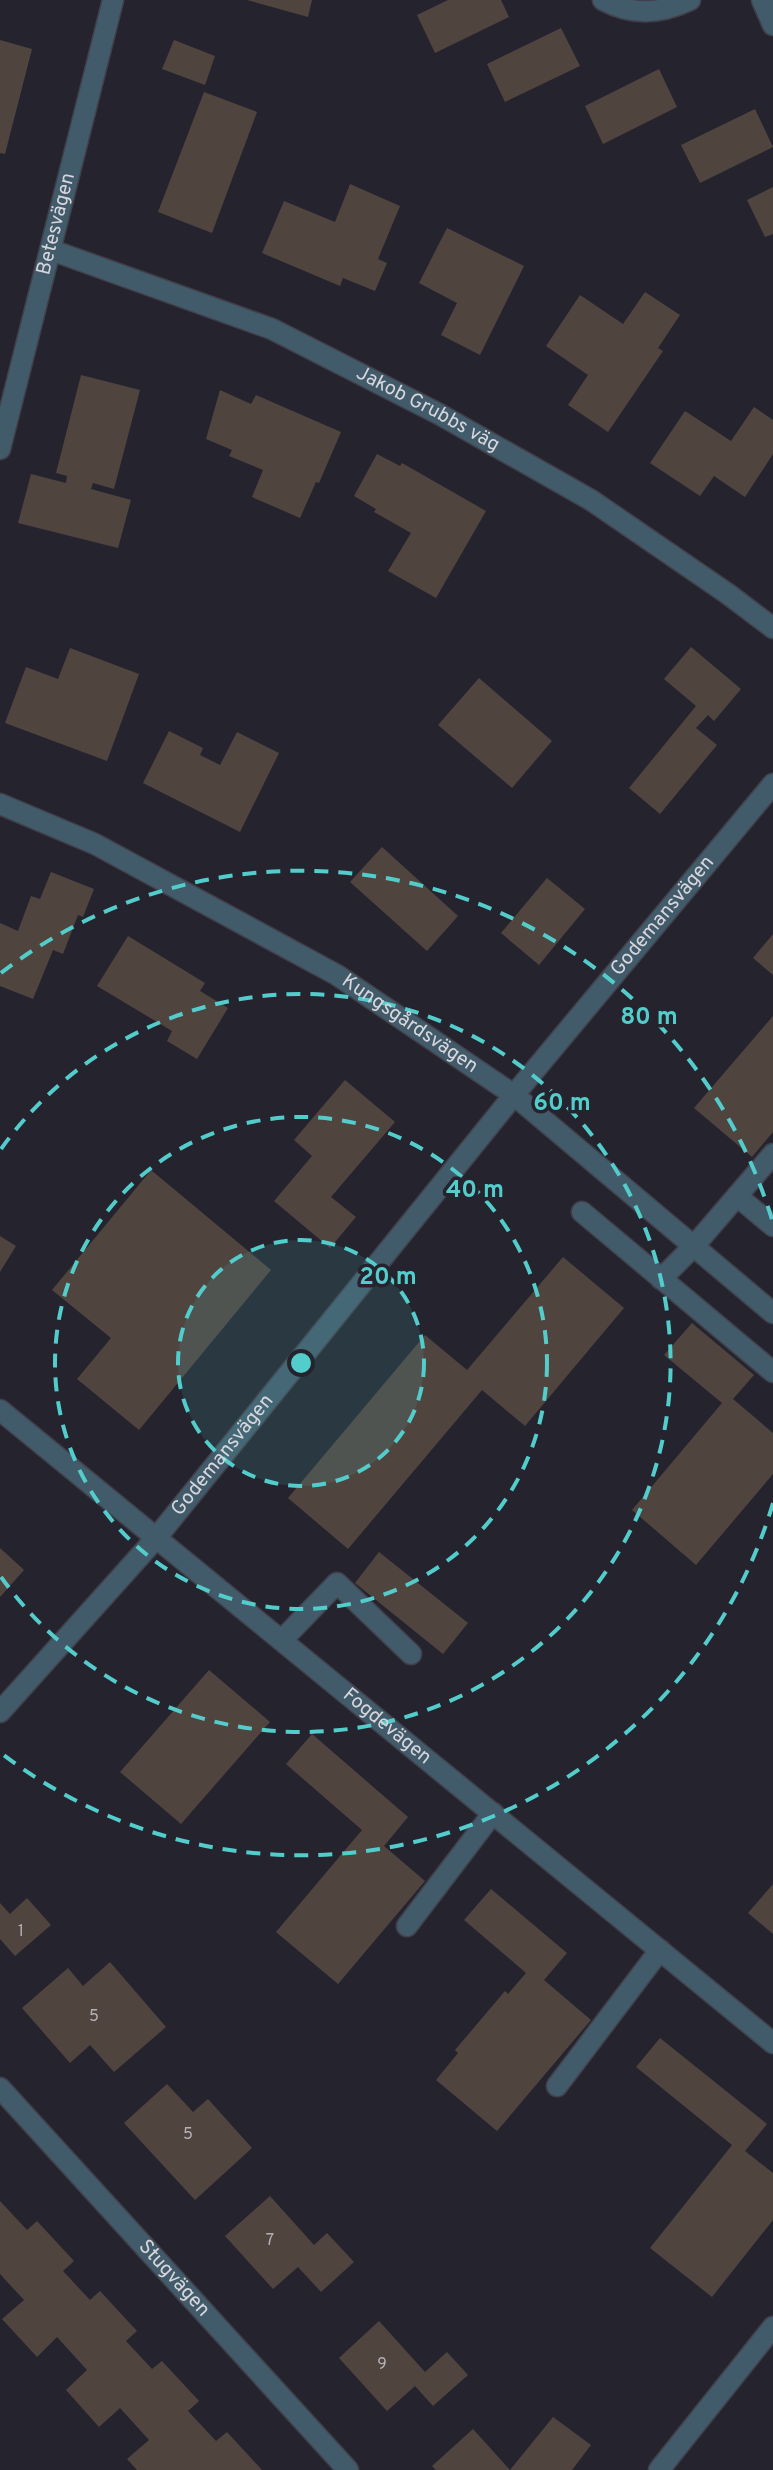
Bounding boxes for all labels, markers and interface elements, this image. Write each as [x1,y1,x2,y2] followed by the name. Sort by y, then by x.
[31,170,82,278] street label: Betesvägen
[351,361,504,459] street label: Jakob Grubbs väg
[605,850,721,982] street label: Godemansvägen
[336,969,483,1080] street label: Kungsgårdsvägen
[620,1003,678,1033] text: 80 m
[533,1089,591,1119] text: 60 m
[446,1176,504,1206] text: 40 m
[359,1263,417,1293] text: 20 m
[287,1349,315,1377] centre of rings
[166,1389,280,1522] street label: Godemansvägen
[337,1683,437,1771] street label: Fogdevägen
[18,1922,24,1942] house number: 1
[89,2007,99,2027] house number: 5
[183,2125,193,2145] house number: 5
[266,2231,274,2251] house number: 7
[132,2235,215,2323] street label: Stugvägen
[377,2355,387,2375] house number: 9

